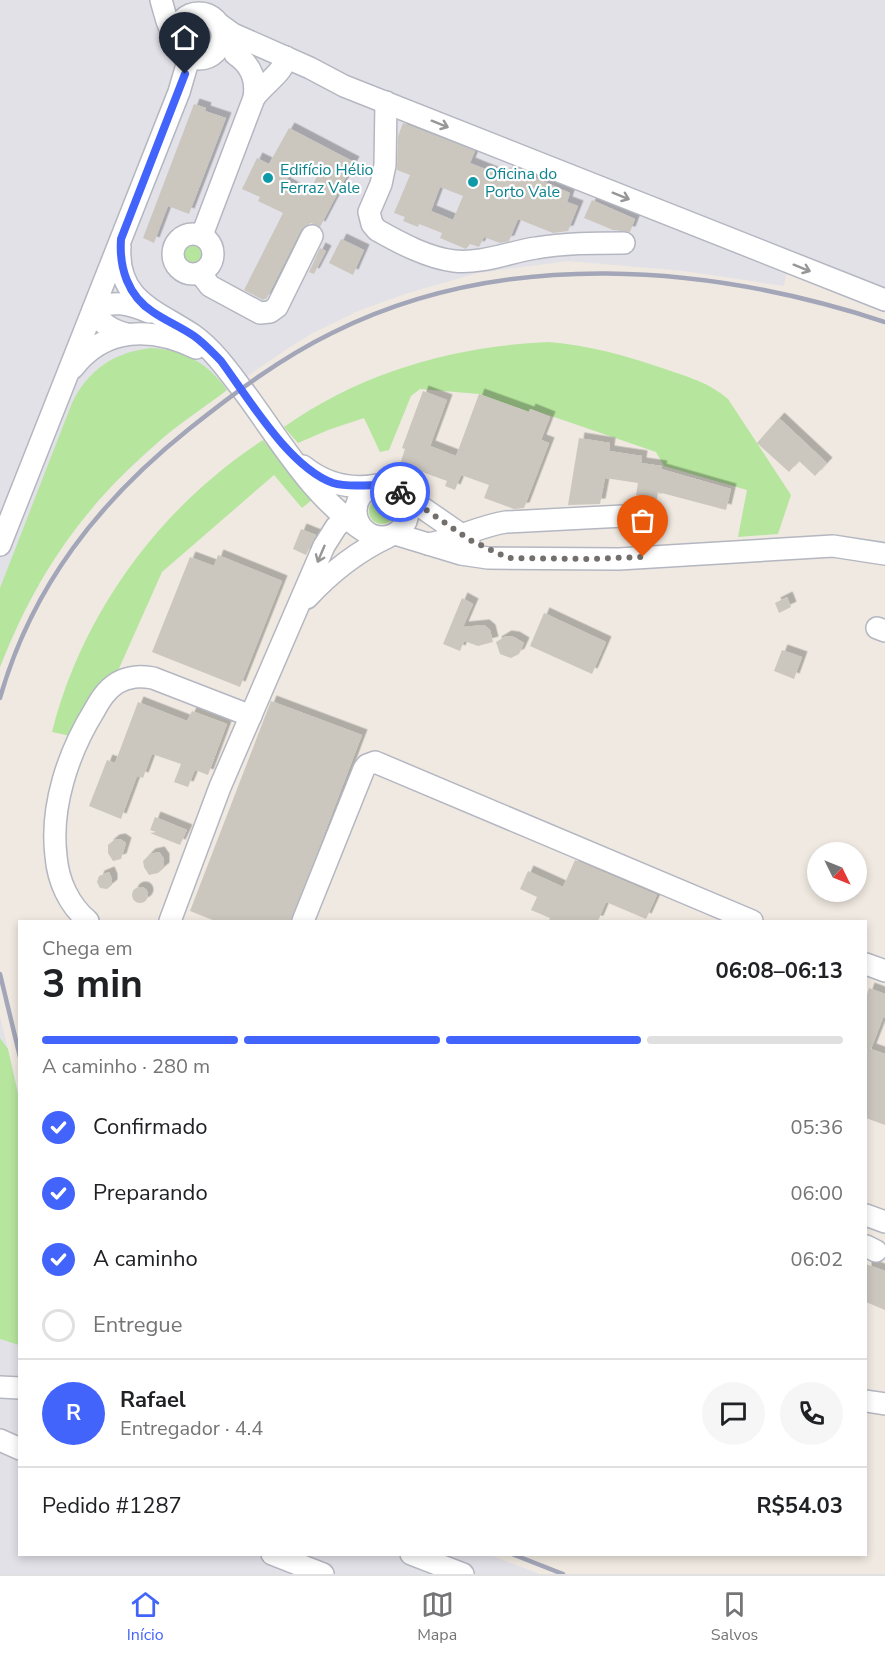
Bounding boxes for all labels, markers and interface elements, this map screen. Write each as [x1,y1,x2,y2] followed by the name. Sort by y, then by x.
[159,12,210,74] pin
[168,21,201,54] icon: home
[430,119,449,130] one-way arrow
[280,159,374,199] place label: Edifício Hélio Ferraz Vale
[485,163,560,203] place label: Oficina do Porto Vale
[261,171,275,185] marker: Edifício Hélio Ferraz Vale
[466,175,480,189] marker: Oficina do Porto Vale
[611,191,630,202] one-way arrow
[793,263,811,274] one-way arrow
[370,462,430,522] courier
[384,476,417,509] icon: bike
[617,495,668,557] pin
[626,504,659,537] icon: bag
[315,544,326,562] one-way arrow
[807,842,867,902] north arrow
[807,842,867,902] map controls
[42,935,133,962] text: Chega em
[715,956,843,986] text: 06:08–06:13
[42,958,143,1011] text: 3 min
[42,1053,210,1080] text: A caminho · 280 m
[42,1111,75,1144] icon: check
[93,1112,208,1142] text: Confirmado
[790,1114,843,1141] text: 05:36
[42,1177,75,1210] icon: check
[93,1178,208,1208] text: Preparando
[790,1180,843,1207] text: 06:00
[42,1243,75,1276] icon: check
[93,1244,198,1274] text: A caminho
[790,1246,843,1273] text: 06:02
[93,1310,182,1340] text: Entregue
[702,1382,765,1445] button: chat
[780,1382,843,1445] button: phone
[120,1385,186,1415] text: Rafael
[66,1398,81,1428] text: R
[120,1415,263,1442] text: Entregador · 4.4
[42,1491,182,1521] text: Pedido #1287
[756,1491,843,1521] text: R$54.03
[127,1588,164,1646] tab: Início
[417,1588,457,1646] tab: Mapa
[711,1588,758,1646] tab: Salvos

